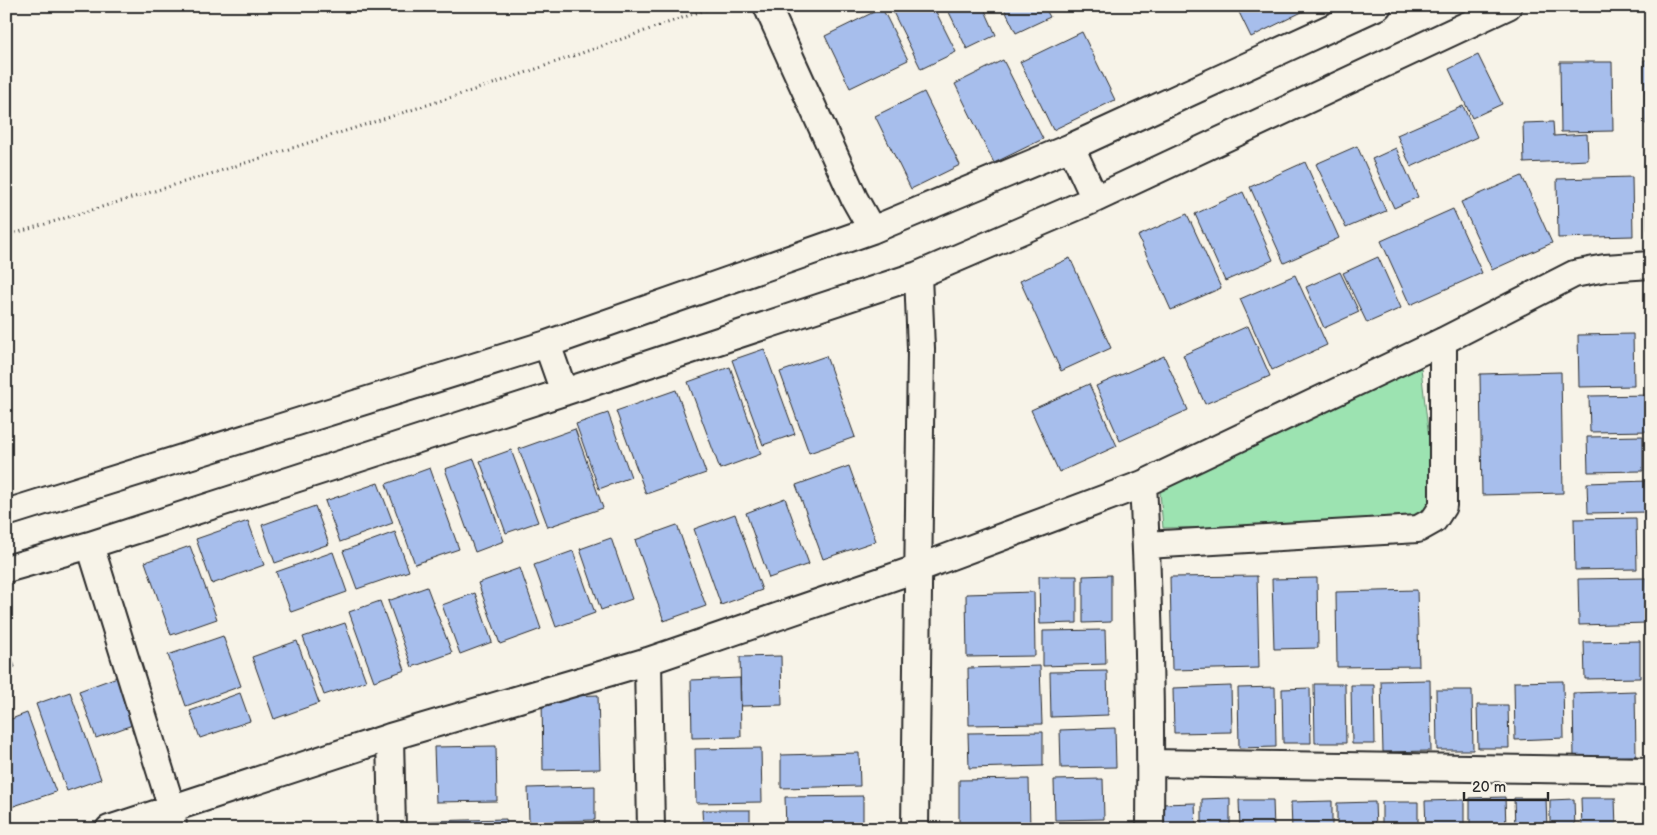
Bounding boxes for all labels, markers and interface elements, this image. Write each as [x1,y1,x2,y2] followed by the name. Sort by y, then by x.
[1464,770,1548,802] scale bar
[1472,778,1506,797] text: 20 m

